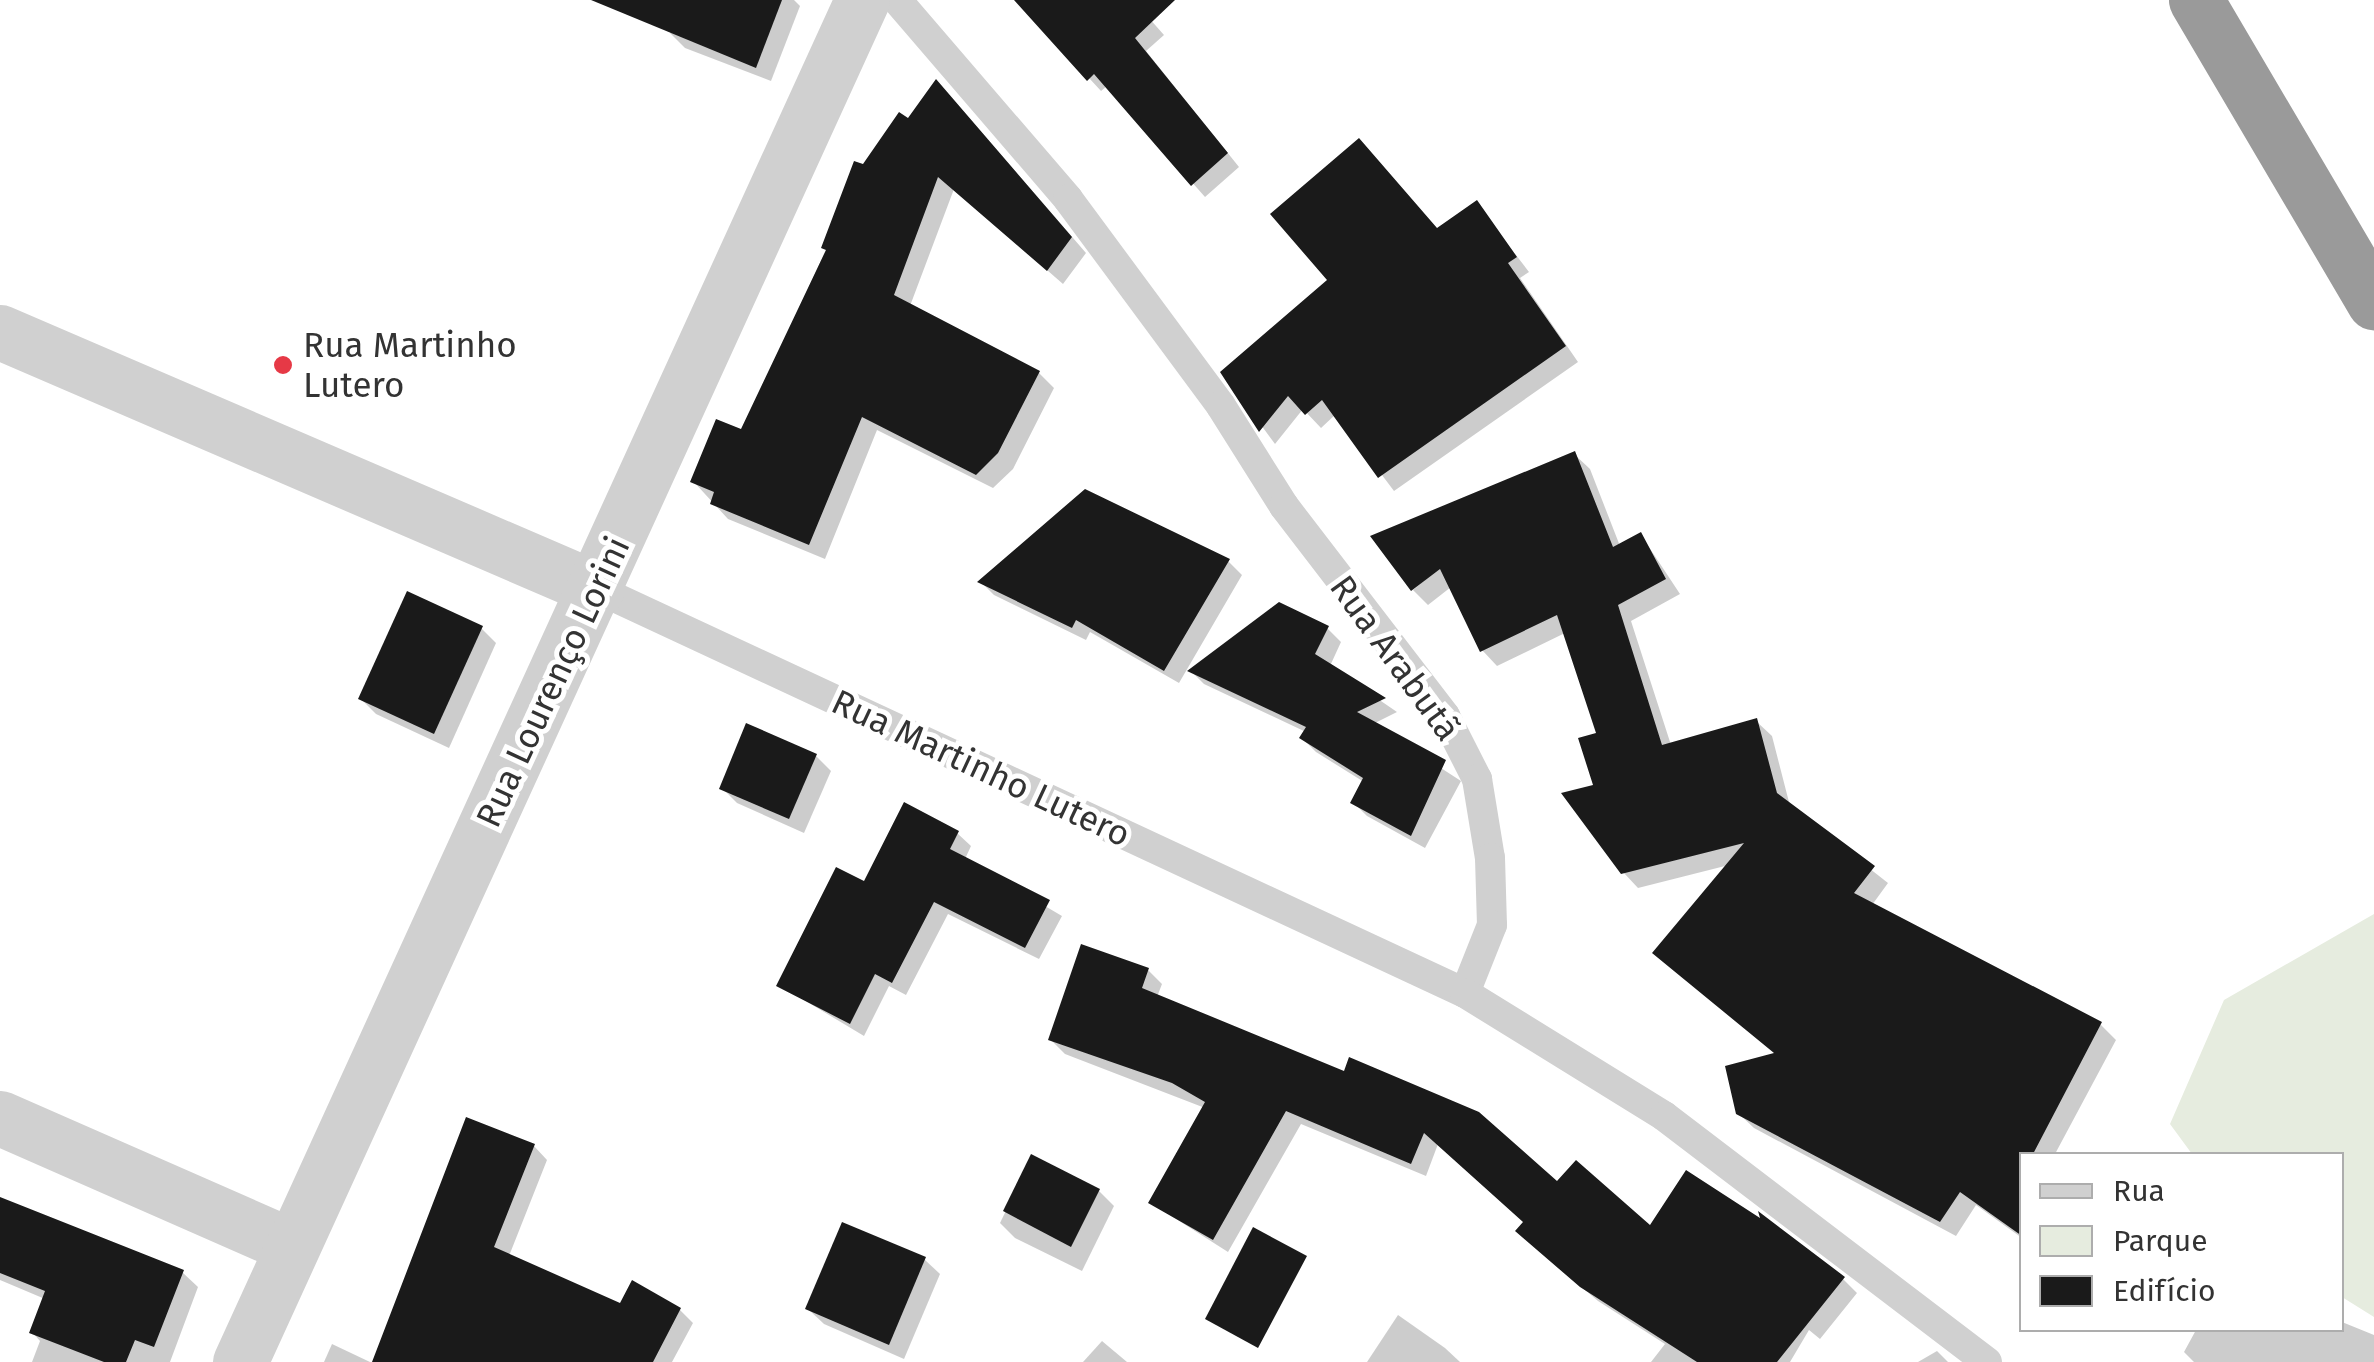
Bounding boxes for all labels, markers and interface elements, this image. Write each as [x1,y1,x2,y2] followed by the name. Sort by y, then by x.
[303,324,517,406] place label: Rua Martinho Lutero
[272,354,294,376] marker: Rua Martinho Lutero
[467,530,639,834] street label: Rua Lourenço Lorini
[1321,567,1469,749] street label: Rua Arabutã
[825,680,1137,856] street label: Rua Martinho Lutero
[2019,1152,2344,1332] legend
[2113,1173,2165,1209] text: Rua
[2113,1223,2208,1259] text: Parque
[2113,1273,2215,1309] text: Edifício

